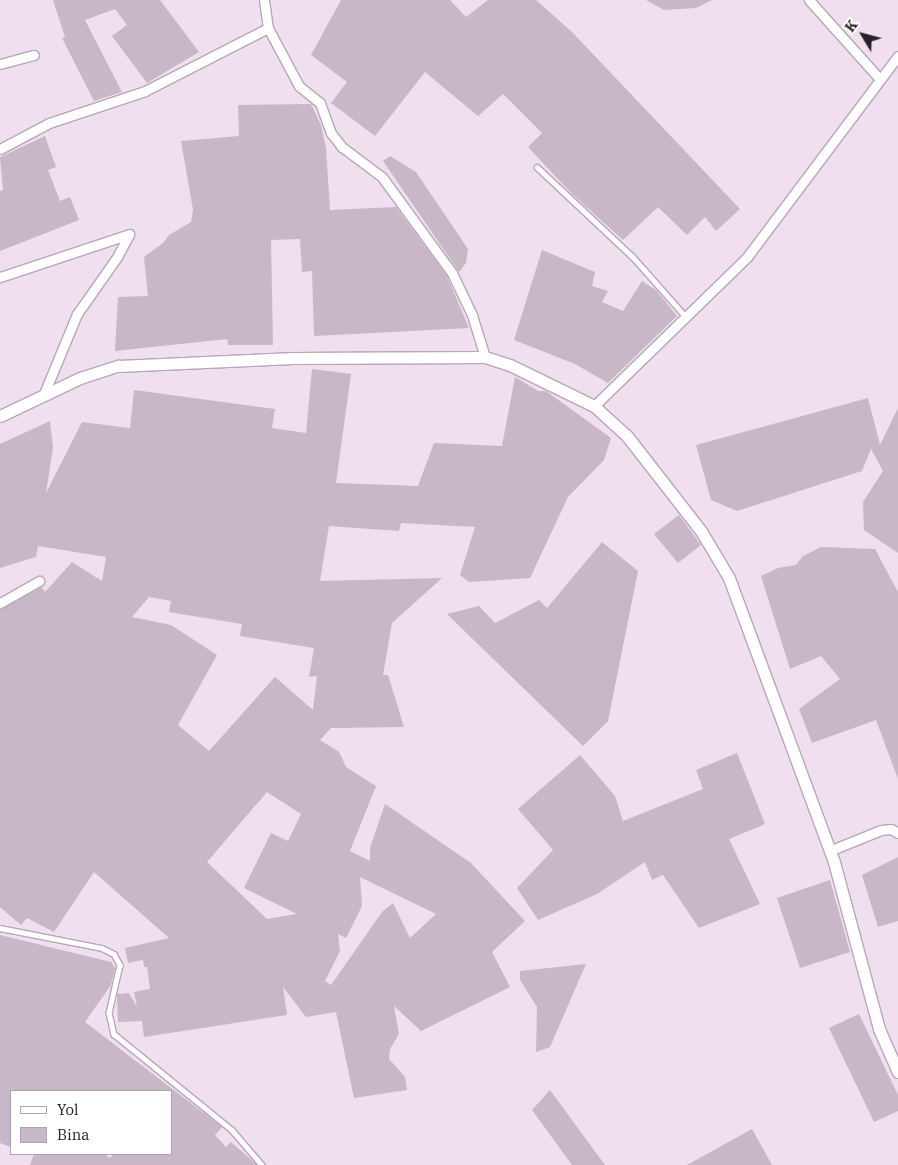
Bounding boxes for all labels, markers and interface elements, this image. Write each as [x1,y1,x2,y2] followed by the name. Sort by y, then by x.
[838,10,888,60] north arrow
[841,16,861,36] text: K
[10,1090,172,1155] legend
[57,1100,78,1119] text: Yol
[57,1125,90,1144] text: Bina

